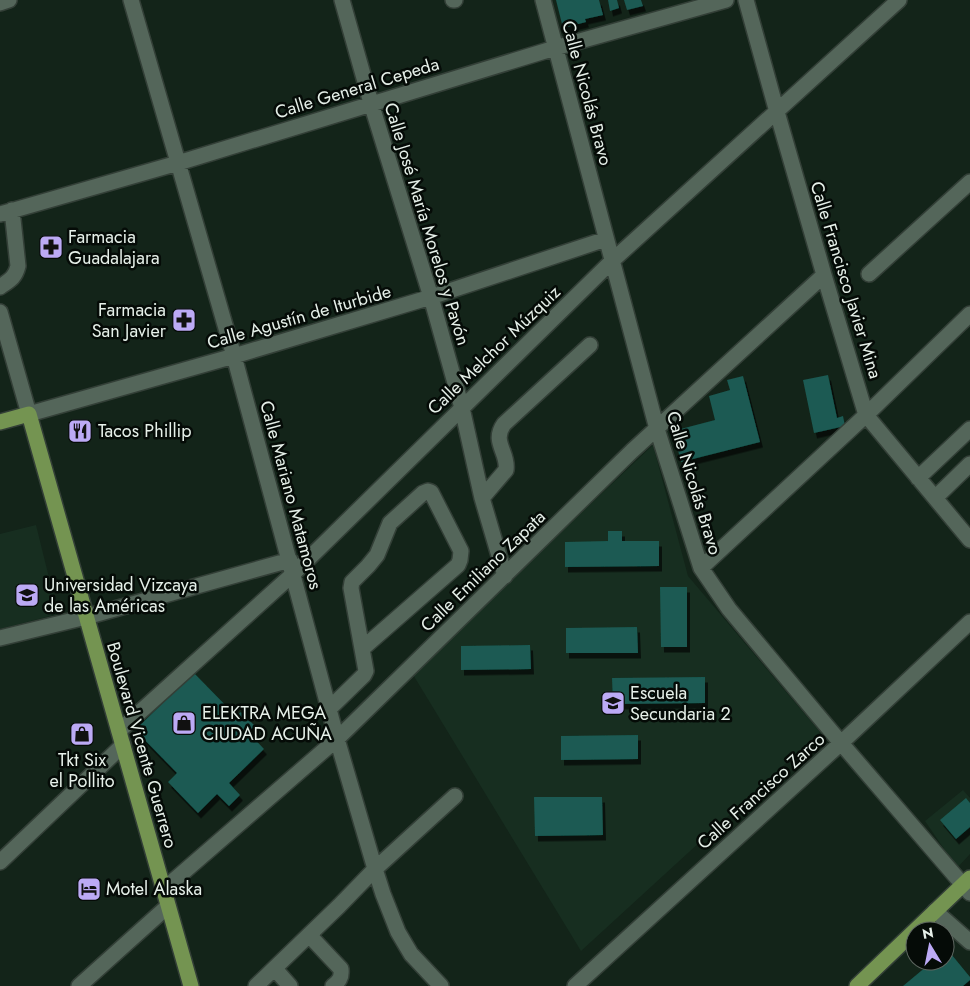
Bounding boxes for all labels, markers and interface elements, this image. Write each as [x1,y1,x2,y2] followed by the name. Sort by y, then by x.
[555,18,619,168] street label: Calle Nicolás Bravo
[272,51,442,125] street label: Calle General Cepeda
[378,99,476,349] street label: Calle José María Morelos y Pavón
[804,178,888,382] street label: Calle Francisco Javier Mina
[68,224,160,271] place label: Farmacia Guadalajara
[38,234,64,260] pharmacy icon: Farmacia Guadalajara
[204,278,394,356] street label: Calle Agustín de Iturbide
[422,279,567,421] street label: Calle Melchor Múzquiz
[92,297,167,344] place label: Farmacia San Javier
[171,307,197,333] pharmacy icon: Farmacia San Javier
[253,398,329,592] street label: Calle Mariano Matamoros
[660,408,728,558] street label: Calle Nicolás Bravo
[67,418,93,444] restaurant icon: Tacos Phillip
[98,418,192,444] place label: Tacos Phillip
[415,504,551,638] street label: Calle Emiliano Zapata
[44,572,197,619] place label: Universidad Vizcaya de las Américas
[14,582,40,608] school or university icon: Universidad Vizcaya de las Américas
[100,639,184,851] street label: Boulevard Vicente Guerrero
[630,680,731,727] place label: Escuela Secundaria 2
[600,690,626,716] school or university icon: Escuela Secundaria 2
[202,700,332,747] place label: ELEKTRA MEGA CIUDAD ACUÑA
[171,710,197,736] shop icon: ELEKTRA MEGA CIUDAD ACUÑA
[69,721,95,747] shop icon: Tkt Six el Pollito
[691,726,831,856] street label: Calle Francisco Zarco
[49,747,115,794] place label: Tkt Six el Pollito
[76,876,102,902] hotel icon: Motel Alaska
[106,876,202,902] place label: Motel Alaska
[905,921,955,971] north arrow
[921,922,935,944] text: N

